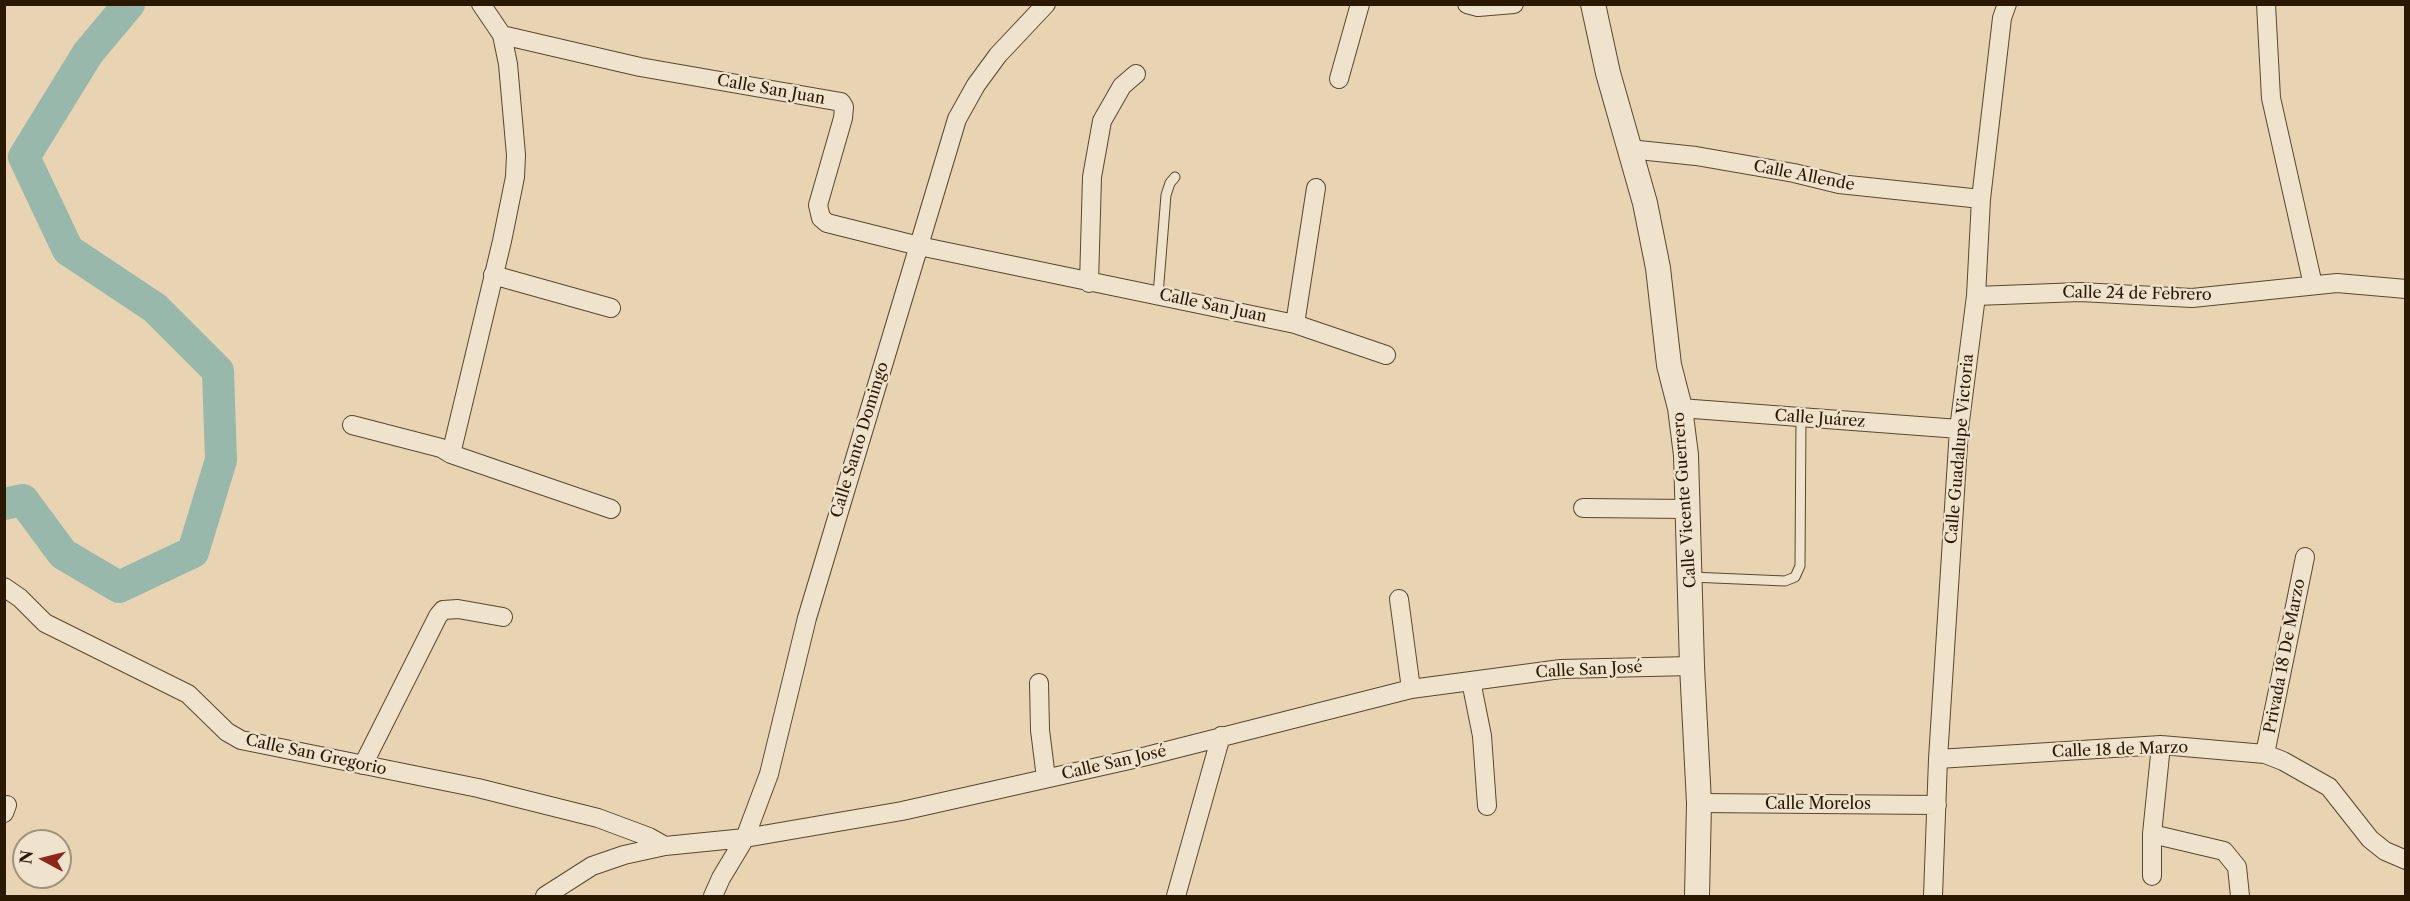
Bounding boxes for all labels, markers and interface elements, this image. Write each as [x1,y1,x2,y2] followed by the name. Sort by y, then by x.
[715,71,827,109] street label: Calle San Juan
[1752,157,1856,195] street label: Calle Allende
[2062,283,2212,305] street label: Calle 24 de Febrero
[1157,285,1269,327] street label: Calle San Juan
[1942,353,1978,545] street label: Calle Guadalupe Victoria
[827,360,893,520] street label: Calle Santo Domingo
[1774,406,1866,432] street label: Calle Juárez
[1669,411,1701,589] street label: Calle Vicente Guerrero
[2261,577,2309,735] street label: Privada 18 De Marzo
[1535,658,1643,682] street label: Calle San José
[244,731,388,779] street label: Calle San Gregorio
[2052,738,2188,762] street label: Calle 18 de Marzo
[1060,742,1168,784] street label: Calle San José
[1765,794,1871,814] street label: Calle Morelos
[12,829,72,889] north arrow
[15,849,37,865] text: N

